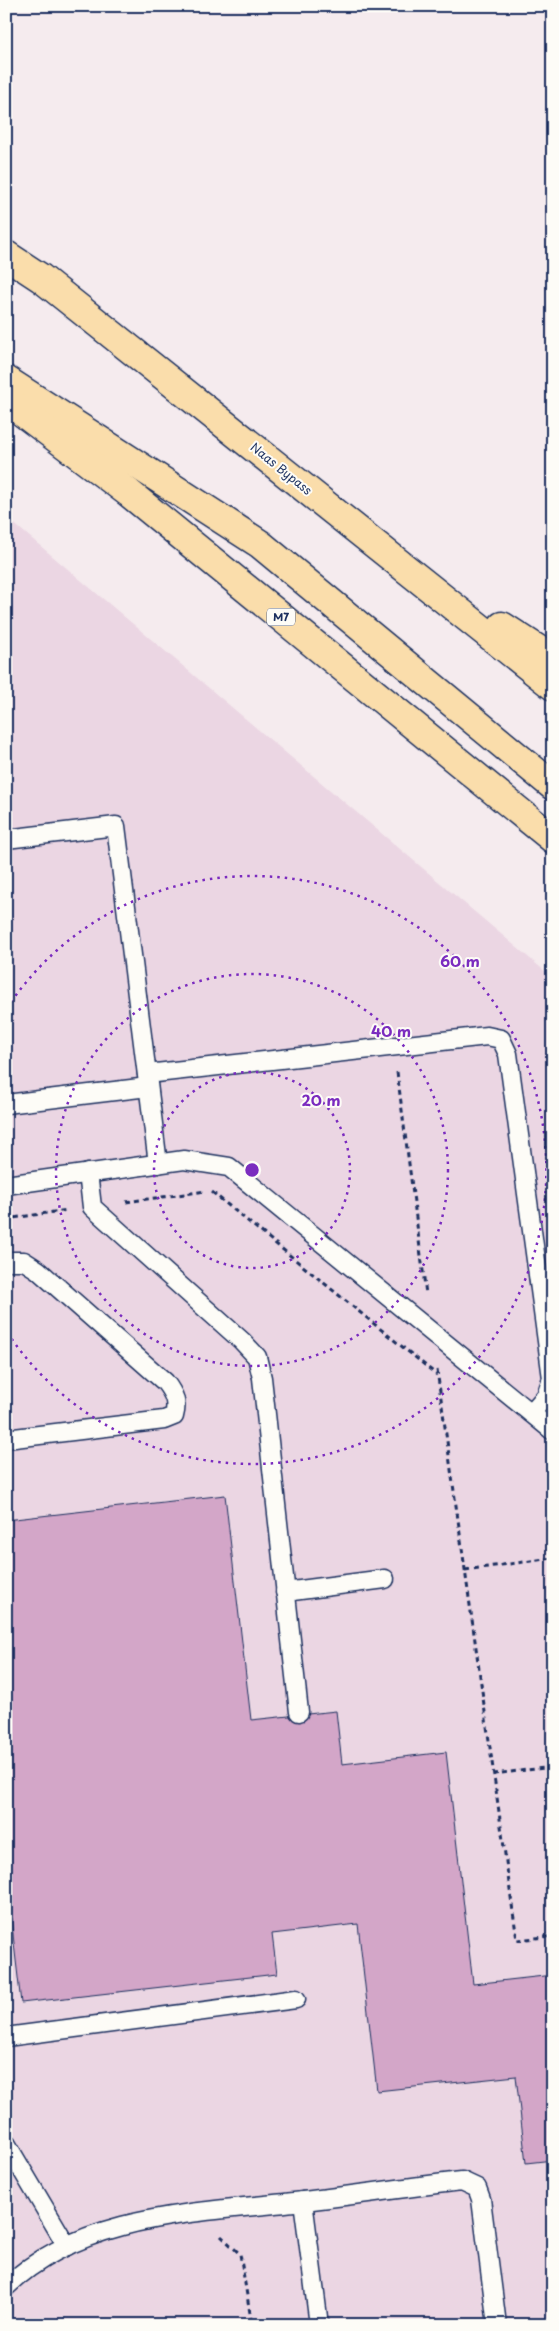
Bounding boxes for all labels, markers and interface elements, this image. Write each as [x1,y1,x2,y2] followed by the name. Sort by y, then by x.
[247,438,316,499] street label: Naas Bypass
[267,608,295,626] road number: M7
[440,949,480,972] text: 60 m
[371,1019,411,1042] text: 40 m
[302,1088,340,1111] text: 20 m
[243,1161,261,1179] centre of rings

